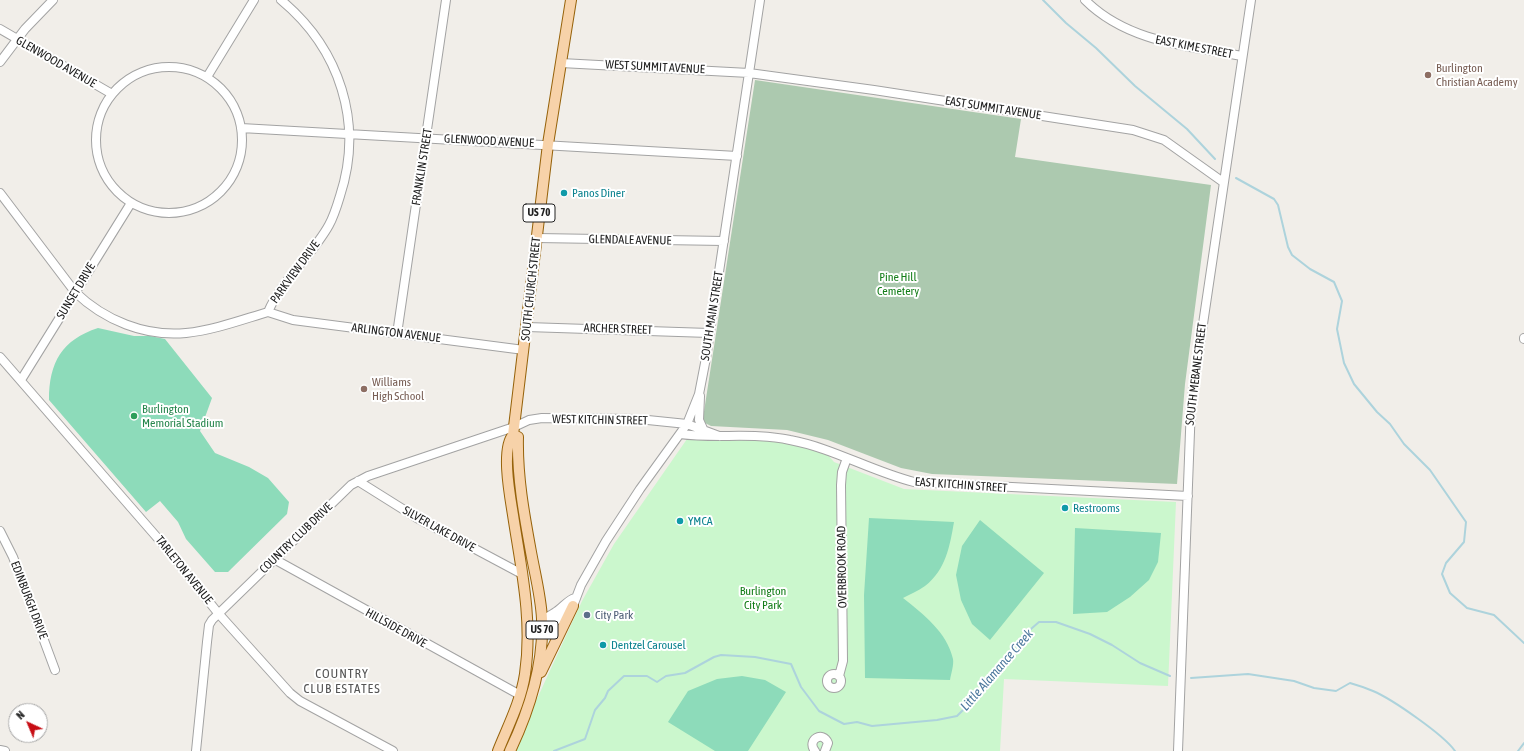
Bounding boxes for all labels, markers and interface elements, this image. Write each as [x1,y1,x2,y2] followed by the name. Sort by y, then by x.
[1154,32,1234,62] street label: EAST KIME STREET
[13,33,99,91] street label: GLENWOOD AVENUE
[605,57,705,77] street label: WEST SUMMIT AVENUE
[1436,61,1518,89] place label: Burlington Christian Academy
[1423,70,1433,80] marker: Burlington Christian Academy
[944,93,1042,123] street label: EAST SUMMIT AVENUE
[409,127,435,207] street label: FRANKLIN STREET
[444,131,534,151] street label: GLENWOOD AVENUE
[572,186,625,200] place label: Panos Diner
[559,188,569,198] marker: Panos Diner
[523,204,555,222] road number: US 70
[588,232,672,248] street label: GLENDALE AVENUE
[518,236,544,342] street label: SOUTH CHURCH STREET
[267,238,323,306] street label: PARKVIEW DRIVE
[54,260,98,322] street label: SUNSET DRIVE
[698,270,726,362] street label: SOUTH MAIN STREET
[877,270,919,298] park label: Pine Hill Cemetery
[351,320,441,346] street label: ARLINGTON AVENUE
[583,321,653,337] street label: ARCHER STREET
[1183,322,1209,426] street label: SOUTH MEBANE STREET
[372,375,424,403] place label: Williams High School
[359,384,369,394] marker: Williams High School
[142,402,223,430] place label: Burlington Memorial Stadium
[129,411,139,421] marker: Burlington Memorial Stadium
[552,412,648,428] street label: WEST KITCHIN STREET
[914,475,1008,495] street label: EAST KITCHIN STREET
[257,500,335,576] street label: COUNTRY CLUB DRIVE
[1073,501,1120,515] place label: Restrooms
[400,503,478,555] street label: SILVER LAKE DRIVE
[1060,503,1070,513] marker: Restrooms
[688,514,713,528] place label: YMCA
[675,516,685,526] marker: YMCA
[834,526,850,608] street label: OVERBROOK ROAD
[152,533,216,607] street label: TARLETON AVENUE
[8,559,50,641] street label: EDINBURGH DRIVE
[740,584,786,612] park label: Burlington City Park
[363,605,429,651] street label: HILLSIDE DRIVE
[595,608,633,622] place label: City Park
[582,610,592,620] marker: City Park
[526,621,558,639] road number: US 70
[957,626,1037,714] water label: Little Alamance Creek
[611,638,686,652] place label: Dentzel Carousel
[598,640,608,650] marker: Dentzel Carousel
[303,666,381,697] district label: COUNTRY CLUB ESTATES
[8,703,48,743] north arrow
[14,709,27,722] text: N

